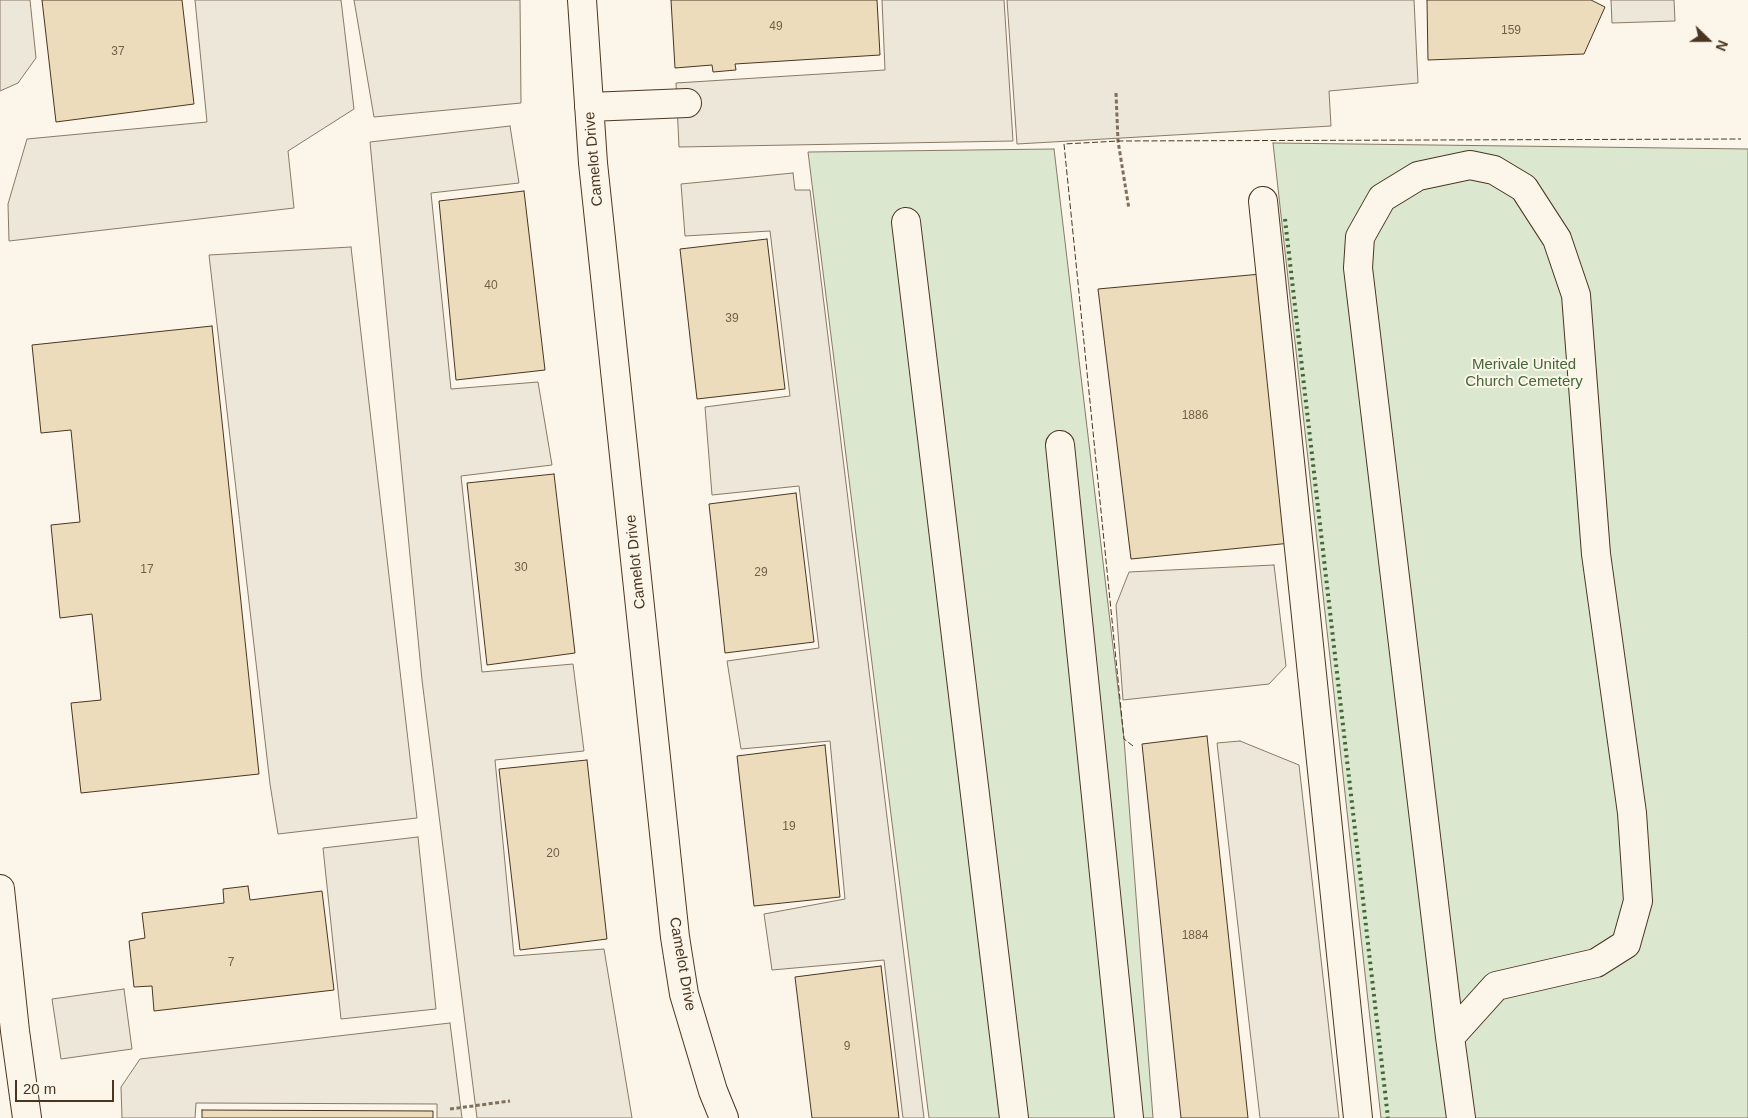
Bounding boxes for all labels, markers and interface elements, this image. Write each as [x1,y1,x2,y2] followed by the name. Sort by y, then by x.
[1683,15,1733,65] north arrow
[769,20,783,34] house number: 49
[1501,24,1521,38] house number: 159
[1713,38,1731,53] text: N
[111,45,125,59] house number: 37
[581,111,607,207] street label: Camelot Drive
[484,279,498,293] house number: 40
[725,312,739,326] house number: 39
[1465,356,1583,391] park label: Merivale United Church Cemetery
[1182,409,1208,423] house number: 1886
[622,514,650,610] street label: Camelot Drive
[514,561,528,575] house number: 30
[140,563,154,577] house number: 17
[754,566,768,580] house number: 29
[782,820,796,834] house number: 19
[546,847,560,861] house number: 20
[665,916,699,1012] street label: Camelot Drive
[1182,929,1208,943] house number: 1884
[228,956,234,970] house number: 7
[844,1040,850,1054] house number: 9
[18,1070,116,1102] scale bar
[23,1080,56,1097] text: 20 m

